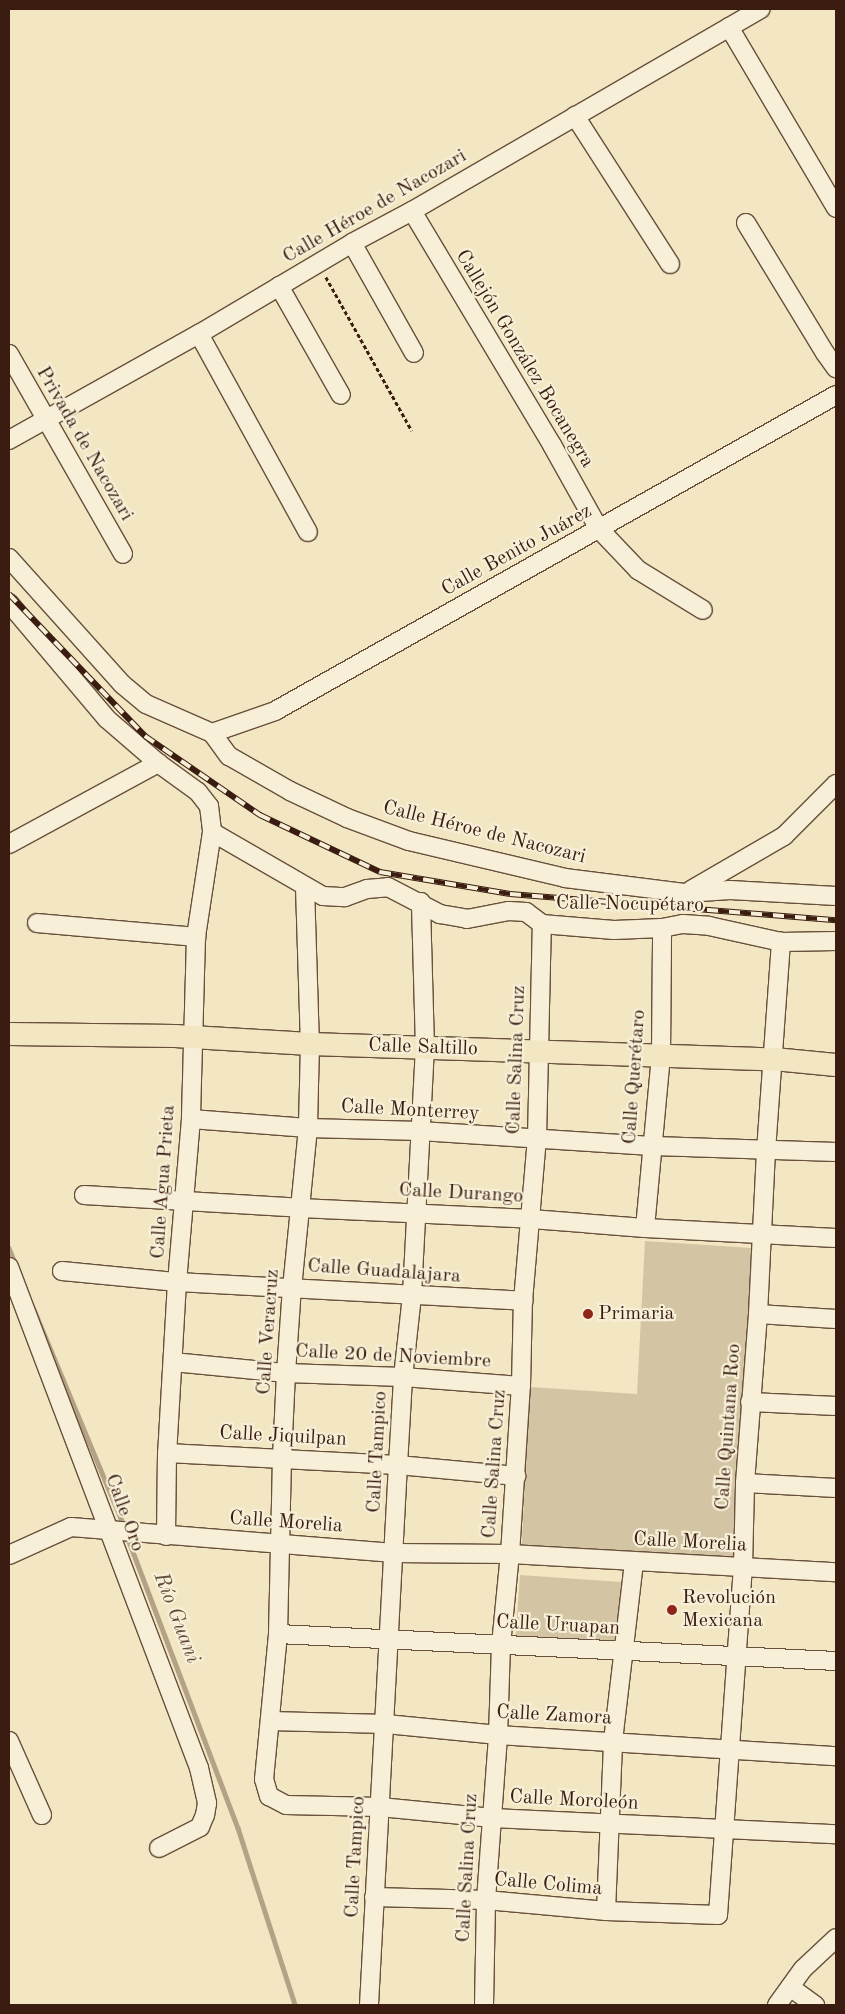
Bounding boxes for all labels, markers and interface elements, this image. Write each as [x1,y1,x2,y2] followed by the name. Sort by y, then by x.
[279,145,471,269] street label: Calle Héroe de Nacozari
[449,246,599,472] street label: Callejón González Bocanegra
[30,362,138,526] street label: Privada de Nacozari
[438,500,596,602] street label: Calle Benito Juárez
[380,796,588,870] street label: Calle Héroe de Nacozari
[556,892,704,918] street label: Calle Nocupétaro
[502,985,532,1135] street label: Calle Salina Cruz
[618,1009,652,1145] street label: Calle Querétaro
[368,1034,478,1062] street label: Calle Saltillo
[340,1095,480,1127] street label: Calle Monterrey
[147,1104,181,1260] street label: Calle Agua Prieta
[398,1179,524,1209] street label: Calle Durango
[306,1255,462,1289] street label: Calle Guadalajara
[253,1268,285,1396] street label: Calle Veracruz
[598,1302,674,1326] place label: Primaria
[582,1308,594,1320] marker: Primaria
[294,1340,492,1374] street label: Calle 20 de Noviembre
[711,1343,747,1511] street label: Calle Quintana Roo
[478,1389,512,1539] street label: Calle Salina Cruz
[363,1390,393,1514] street label: Calle Tampico
[219,1422,347,1452] street label: Calle Jiquilpan
[99,1471,149,1555] street label: Calle Oro
[228,1507,344,1539] street label: Calle Morelia
[633,1528,747,1558] street label: Calle Morelia
[147,1569,205,1667] water label: Río Guani
[682,1586,776,1633] place label: Revolución Mexicana
[666,1604,678,1616] marker: Revolución Mexicana
[495,1611,621,1641] street label: Calle Uruapan
[496,1701,612,1731] street label: Calle Zamora
[509,1786,639,1816] street label: Calle Moroleón
[452,1793,484,1943] street label: Calle Salina Cruz
[341,1795,371,1919] street label: Calle Tampico
[493,1868,603,1902] street label: Calle Colima

